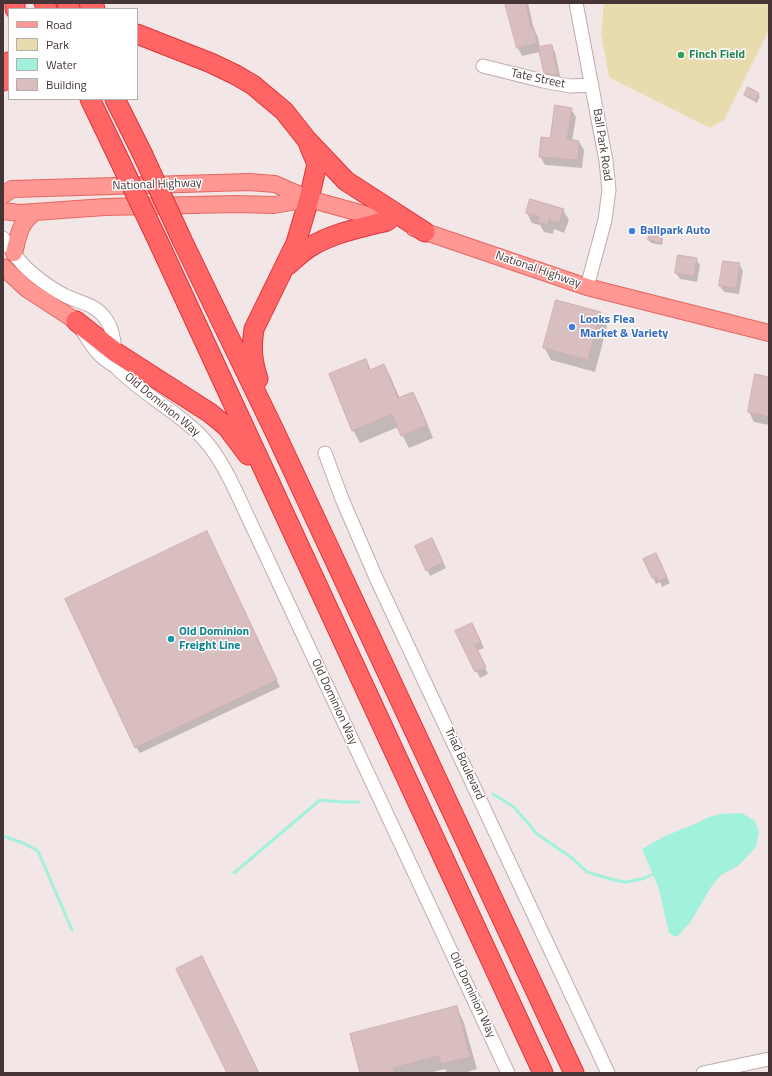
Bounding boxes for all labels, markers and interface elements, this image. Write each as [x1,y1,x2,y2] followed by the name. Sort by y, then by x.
[8,8,138,100] legend
[46,15,72,34] text: Road
[46,35,69,54] text: Park
[689,48,745,62] place label: Finch Field
[676,50,686,60] marker: Finch Field
[46,55,77,74] text: Water
[510,66,566,92] street label: Tate Street
[46,75,87,94] text: Building
[589,108,615,182] street label: Ball Park Road
[112,176,202,194] street label: National Highway
[640,224,710,238] place label: Ballpark Auto
[627,226,637,236] marker: Ballpark Auto
[493,249,583,291] street label: National Highway
[580,313,668,341] place label: Looks Flea Market & Variety
[567,322,577,332] marker: Looks Flea Market & Variety
[121,370,203,440] street label: Old Dominion Way
[179,625,249,653] place label: Old Dominion Freight Line
[166,634,176,644] marker: Old Dominion Freight Line
[308,657,360,747] street label: Old Dominion Way
[441,726,487,802] street label: Triad Boulevard
[446,950,498,1040] street label: Old Dominion Way

